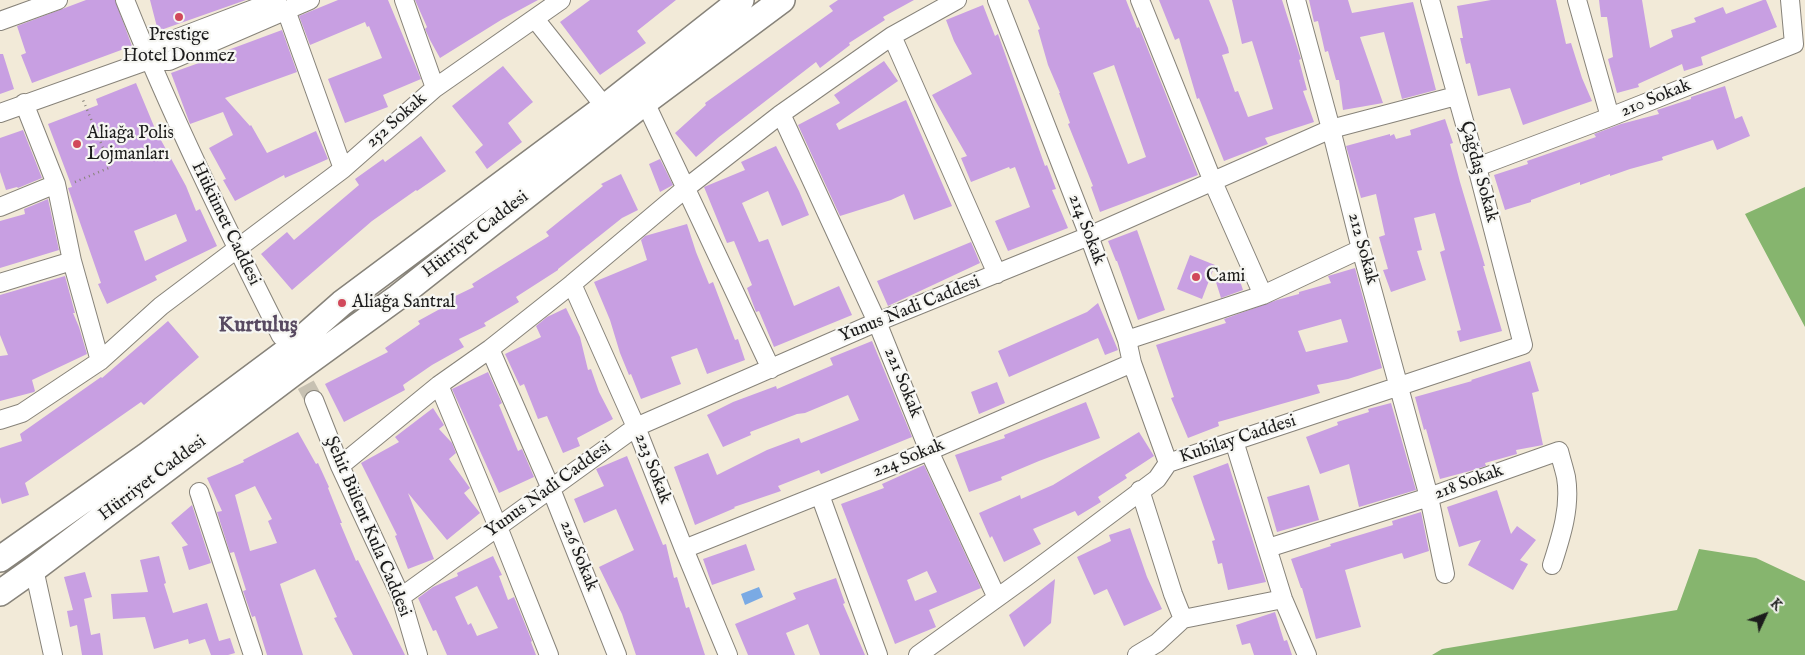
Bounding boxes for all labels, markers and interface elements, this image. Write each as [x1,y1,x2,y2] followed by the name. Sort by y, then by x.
[173,11,185,23] marker: Prestige Hotel Donmez
[123,25,235,68] place label: Prestige Hotel Donmez
[1618,75,1694,123] street label: 210 Sokak
[362,89,432,153] street label: 252 Sokak
[1454,119,1502,225] street label: Çağdaş Sokak
[87,123,174,166] place label: Aliağa Polis Lojmanları
[71,138,83,150] marker: Aliağa Polis Lojmanları
[186,159,264,289] street label: Hükümet Caddesi
[419,187,533,283] street label: Hürriyet Caddesi
[1063,192,1109,268] street label: 214 Sokak
[1342,211,1382,287] street label: 212 Sokak
[1206,266,1245,288] place label: Cami
[1190,271,1202,283] marker: Cami
[836,272,984,348] street label: Yunus Nadi Caddesi
[352,292,455,314] place label: Aliağa Santral
[336,297,348,309] marker: Aliağa Santral
[218,313,298,339] district label: Kurtuluş
[878,345,926,421] street label: 221 Sokak
[1177,411,1299,469] street label: Kubilay Caddesi
[629,431,675,507] street label: 223 Sokak
[95,432,211,526] street label: Hürriyet Caddesi
[319,433,415,621] street label: Şehit Bülent Kula Caddesi
[870,435,948,483] street label: 224 Sokak
[482,437,616,543] street label: Yunus Nadi Caddesi
[1431,461,1507,505] street label: 218 Sokak
[554,518,602,594] street label: 226 Sokak
[1740,590,1790,640] north arrow
[1766,595,1786,615] text: K

